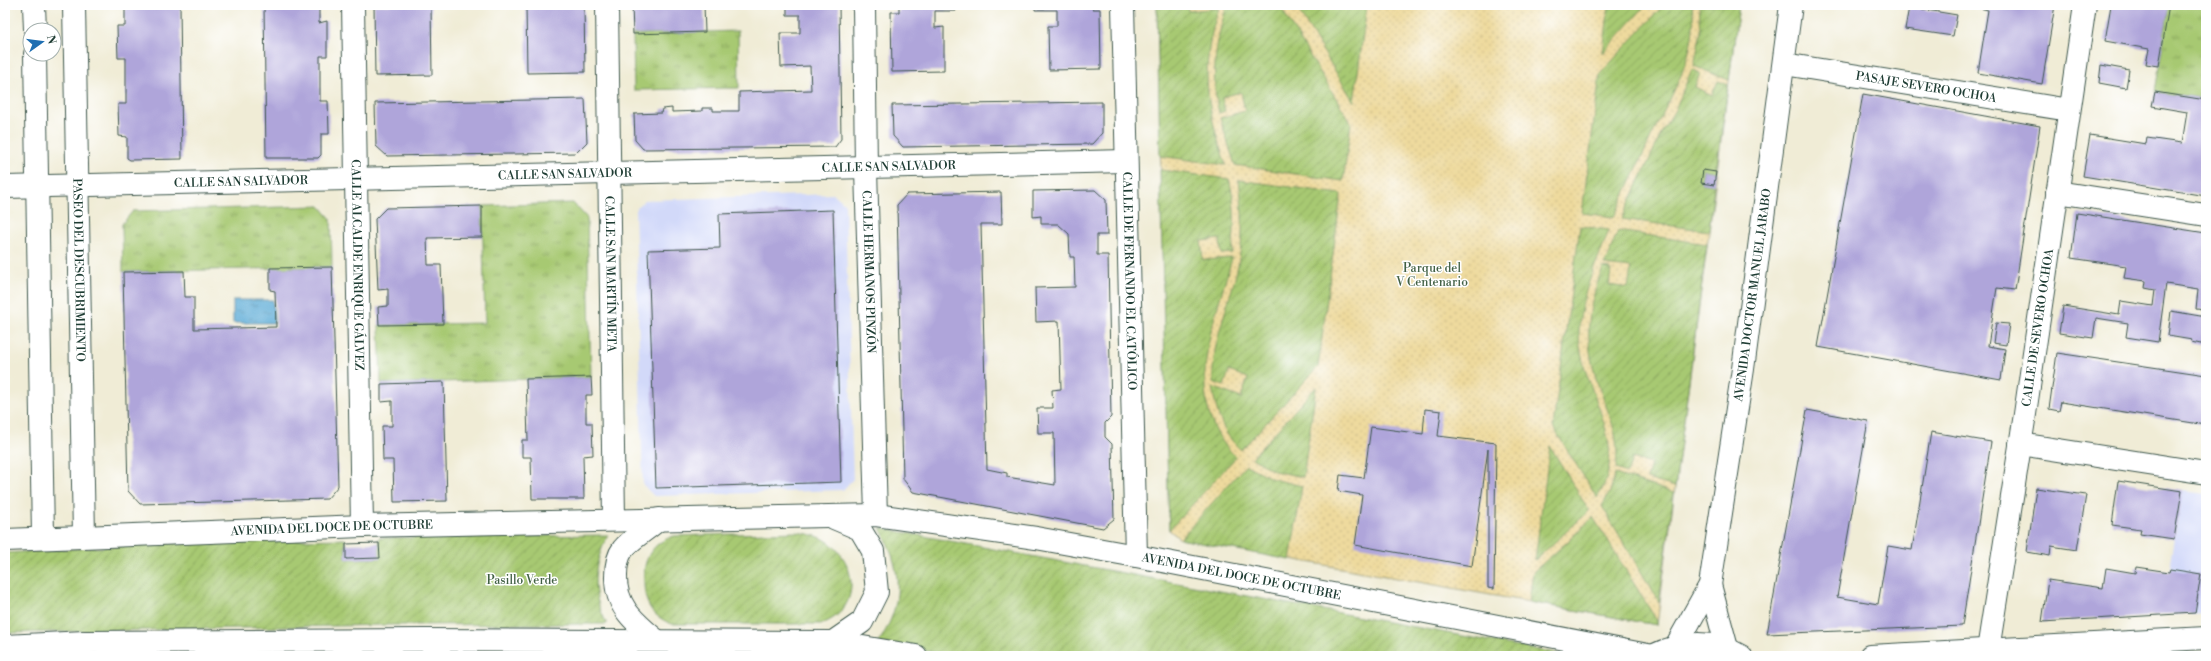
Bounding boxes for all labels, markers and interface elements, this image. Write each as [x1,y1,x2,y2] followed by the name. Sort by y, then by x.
[22,22,62,62] north arrow
[43,34,59,46] text: N
[1855,69,1998,106] street label: PASAJE SEVERO OCHOA
[822,158,957,176] street label: CALLE SAN SALVADOR
[348,159,368,371] street label: CALLE ALCALDE ENRIQUE GÁLVEZ
[498,165,633,184] street label: CALLE SAN SALVADOR
[1119,171,1140,390] street label: CALLE DE FERNANDO EL CATÓLICO
[174,173,309,191] street label: CALLE SAN SALVADOR
[69,178,88,362] street label: PASEO DEL DESCUBRIMIENTO
[1731,187,1775,404] street label: AVENIDA DOCTOR MANUEL JARABO
[859,190,880,354] street label: CALLE HERMANOS PINZÓN
[602,196,620,353] street label: CALLE SAN MARTÍN META
[2019,247,2057,408] street label: CALLE DE SEVERO OCHOA
[1395,261,1468,290] park label: Parque del V Centenario
[229,517,433,539] street label: AVENIDA DEL DOCE DE OCTUBRE
[1139,550,1342,603] street label: AVENIDA DEL DOCE DE OCTUBRE
[487,573,557,588] park label: Pasillo Verde

